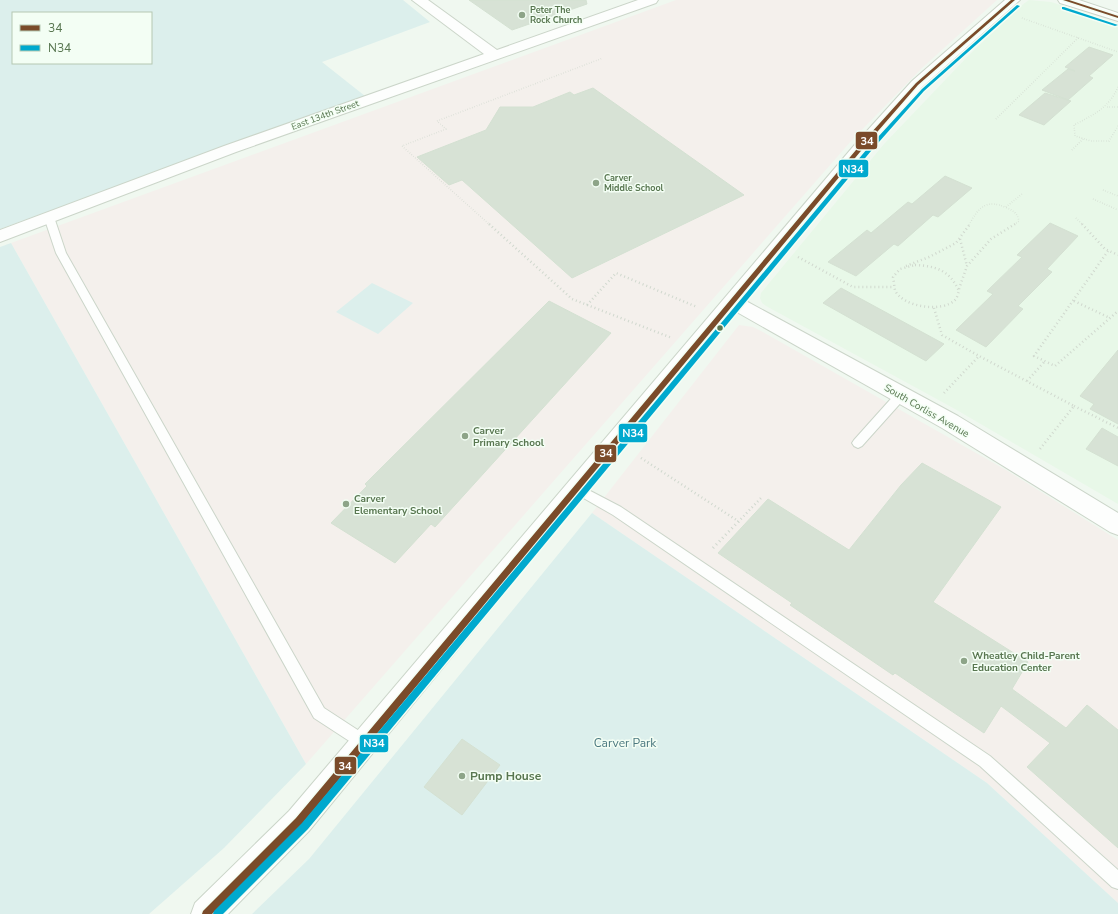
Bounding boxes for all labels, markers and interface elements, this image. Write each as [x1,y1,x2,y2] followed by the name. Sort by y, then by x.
[530,4,582,26] place label: Peter The Rock Church
[517,10,527,20] marker: Peter The Rock Church
[12,12,152,64] legend
[48,20,62,36] text: 34
[48,40,71,56] text: N34
[290,97,361,133] street label: East 134th Street
[855,131,878,150] line badge: 34
[860,134,874,149] text: 34
[838,159,869,178] line badge: N34
[842,162,864,177] text: N34
[604,172,664,194] place label: Carver Middle School
[591,178,601,188] marker: Carver Middle School
[715,323,725,333] unlabelled marker
[881,381,972,441] street label: South Corliss Avenue
[618,423,648,443] line badge: N34
[473,424,545,450] place label: Carver Primary School
[622,426,644,441] text: N34
[460,431,470,441] marker: Carver Primary School
[594,444,617,463] line badge: 34
[599,446,613,461] text: 34
[354,492,442,518] place label: Carver Elementary School
[341,499,351,509] marker: Carver Elementary School
[972,649,1080,675] place label: Wheatley Child-Parent Education Center
[959,656,969,666] marker: Wheatley Child-Parent Education Center
[359,734,389,753] line badge: N34
[594,735,657,751] park label: Carver Park
[363,736,385,751] text: N34
[334,756,357,775] line badge: 34
[338,759,352,774] text: 34
[470,768,542,784] place label: Pump House
[457,771,467,781] marker: Pump House

